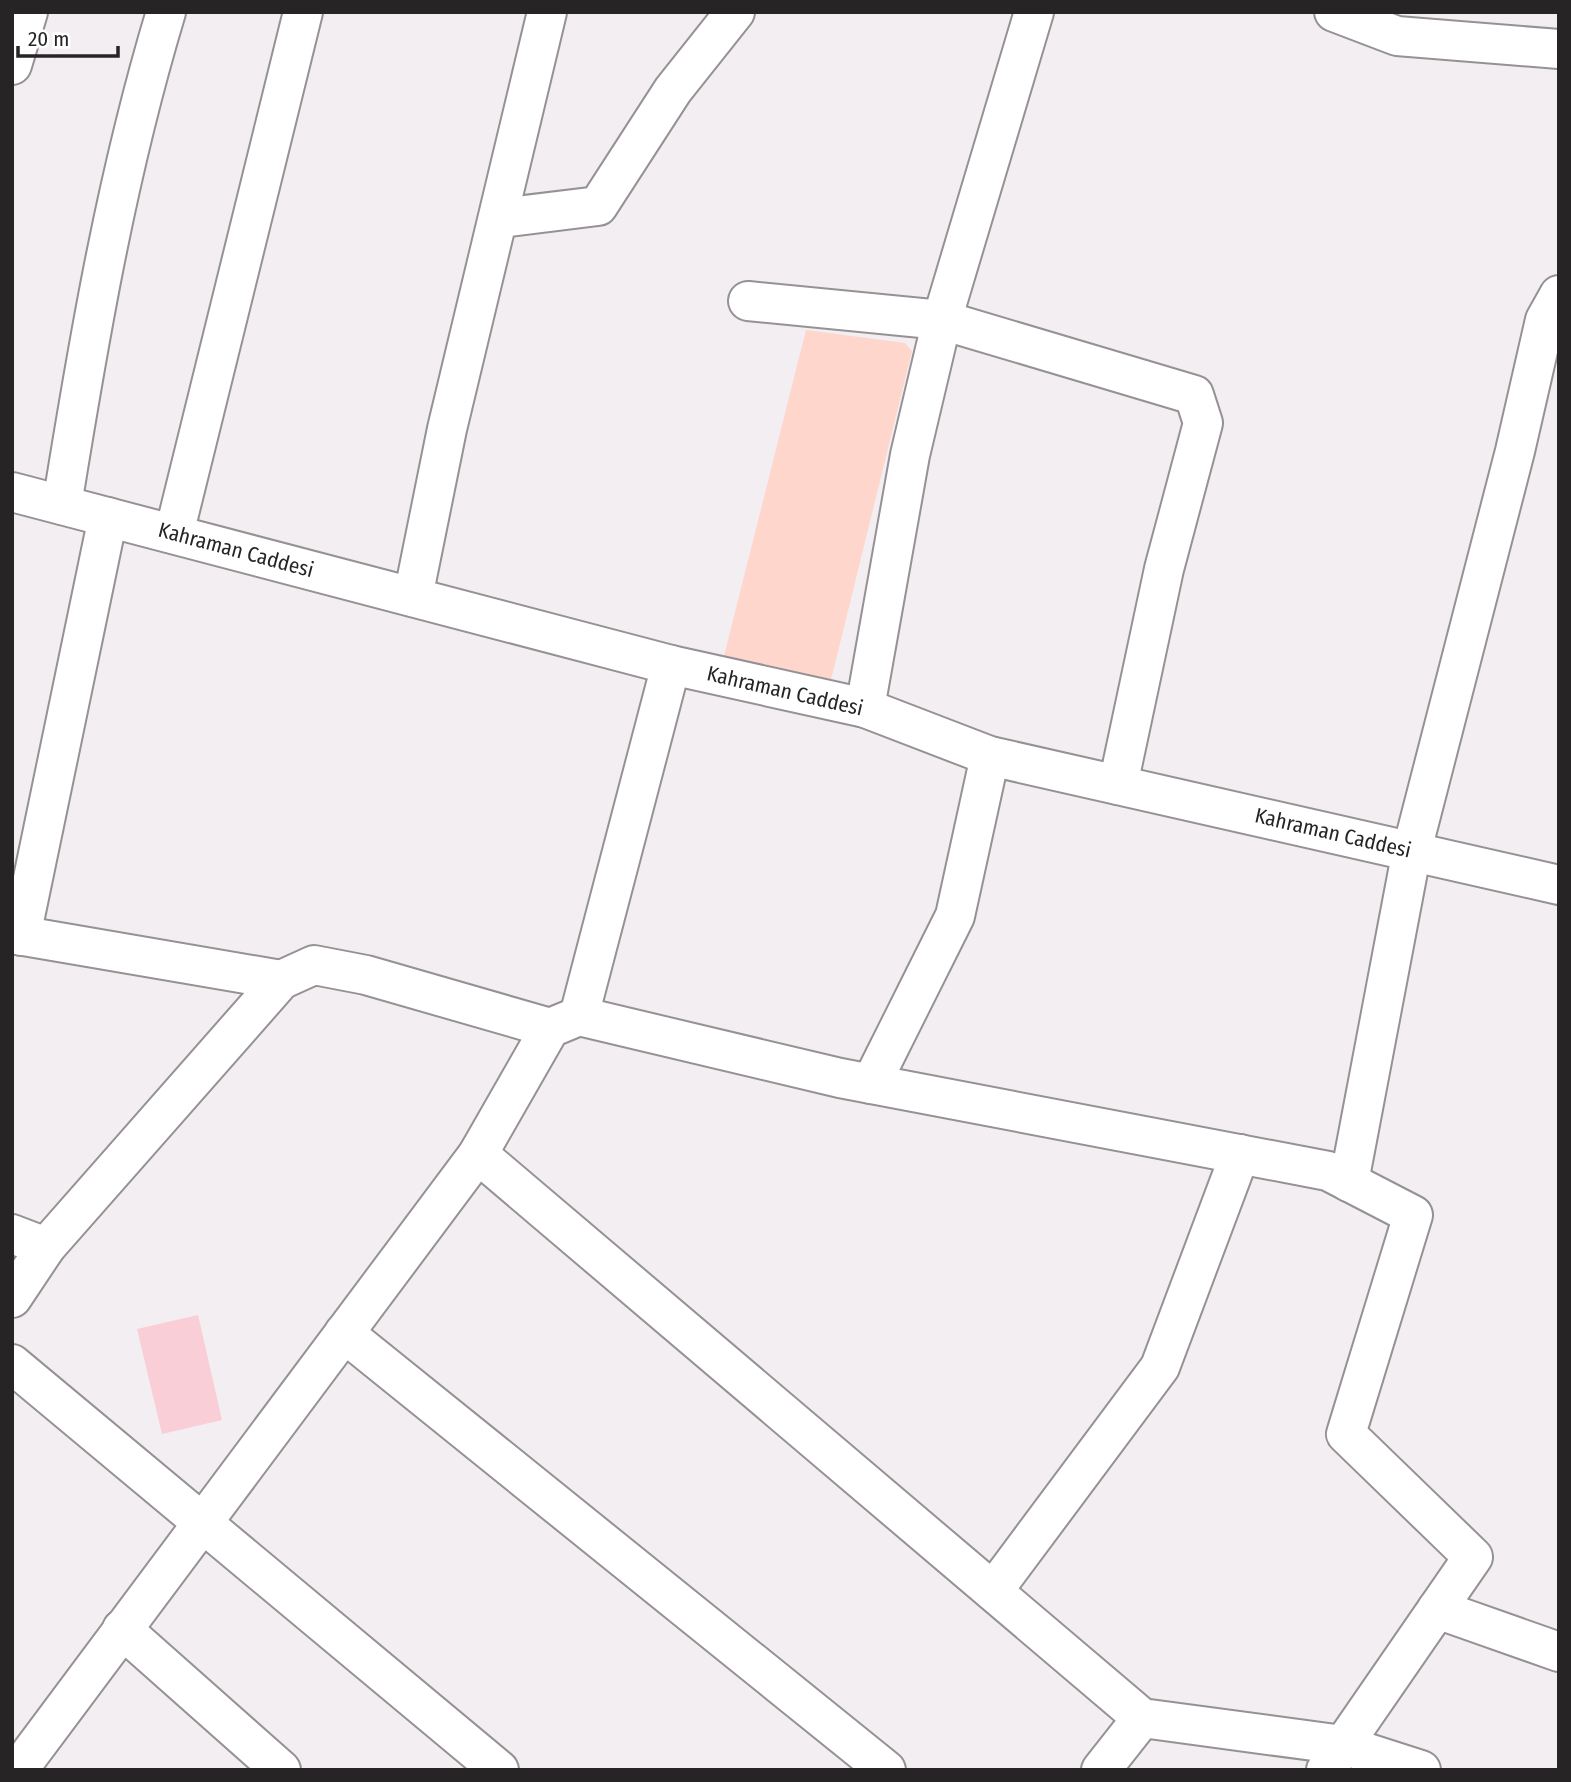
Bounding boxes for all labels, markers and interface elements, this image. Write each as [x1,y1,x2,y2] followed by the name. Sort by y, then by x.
[18,14,117,58] scale bar
[28,26,69,52] text: 20 m
[156,517,316,583] street label: Kahraman Caddesi
[704,660,866,722] street label: Kahraman Caddesi
[1252,802,1414,864] street label: Kahraman Caddesi

